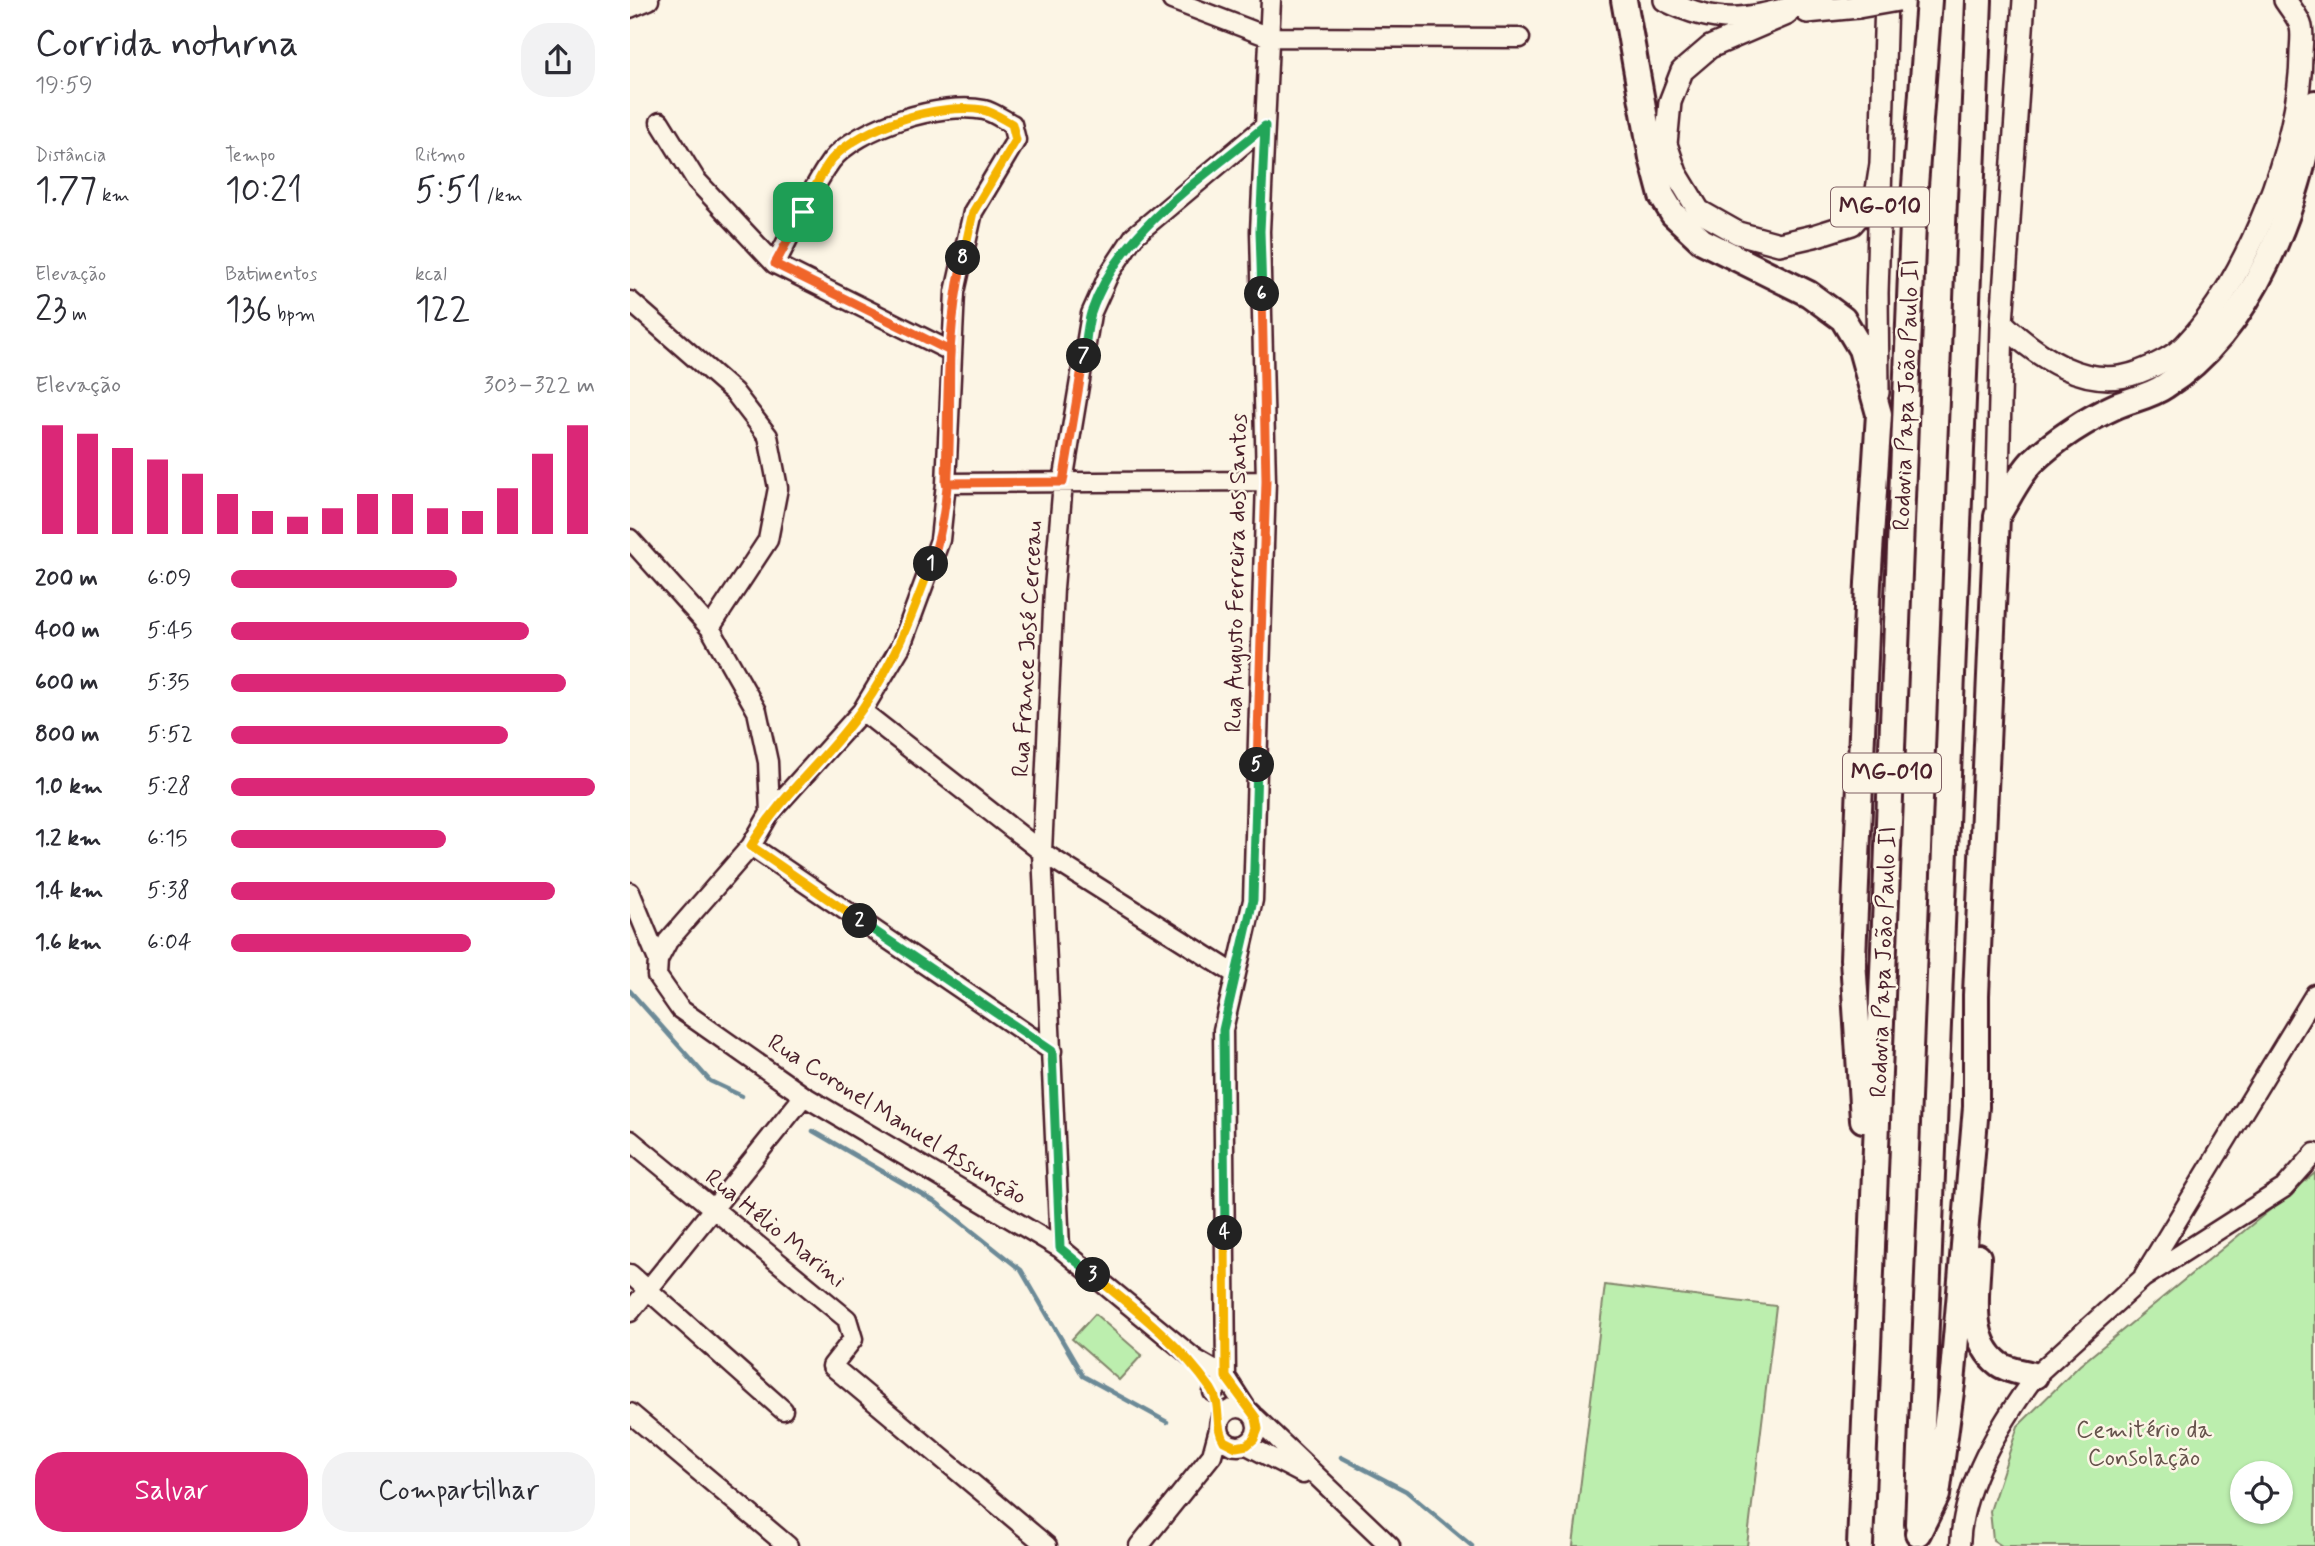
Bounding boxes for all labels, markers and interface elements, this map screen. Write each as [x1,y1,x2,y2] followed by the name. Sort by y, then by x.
[35,20,299,69] text: Corrida noturna
[521,23,595,97] button: share
[35,71,93,101] text: 19:59
[35,143,106,168] text: Distância
[225,143,275,168] text: Tempo
[415,143,465,168] text: Ritmo
[35,168,97,214] text: 1.77
[225,168,302,214] text: 10:21
[415,168,481,214] text: 5:51
[773,182,833,242] pin
[97,183,130,208] text: km
[481,183,523,208] text: /km
[1831,188,1929,227] road number: MG-010
[784,193,822,231] icon: arrive
[946,240,980,276] pin: 8
[957,245,968,270] text: 8
[1887,259,1927,531] street label: Rodovia Papa João Paulo II
[35,262,106,287] text: Elevação
[225,262,317,287] text: Batimentos
[415,262,447,287] text: kcal
[1244,276,1280,312] pin: 6
[1257,281,1266,306] text: 6
[35,287,67,333] text: 23
[225,287,272,333] text: 136
[415,287,470,333] text: 122
[67,302,87,327] text: m
[272,302,315,327] text: bpm
[1066,338,1102,374] pin: 7
[1078,343,1089,368] text: 7
[35,371,121,401] text: Elevação
[484,371,595,401] text: 303–322 m
[1219,413,1255,733] street label: Rua Augusto Ferreira dos Santos
[1006,520,1050,778] street label: Rua France José Cerceau
[914,546,948,582] pin: 1
[926,551,935,576] text: 1
[35,564,98,594] text: 200 m
[147,564,191,594] text: 6:09
[35,616,100,646] text: 400 m
[147,616,193,646] text: 5:45
[35,668,98,698] text: 600 m
[147,668,190,698] text: 5:35
[35,720,99,750] text: 800 m
[147,720,193,750] text: 5:52
[1240,748,1274,782] pin: 5
[1251,752,1262,777] text: 5
[1843,754,1941,792] road number: MG-010
[35,772,103,802] text: 1.0 km
[147,772,191,802] text: 5:28
[35,824,101,854] text: 1.2 km
[147,824,187,854] text: 6:15
[1864,826,1904,1098] street label: Rodovia Papa João Paulo II
[35,876,103,906] text: 1.4 km
[147,876,190,906] text: 5:38
[842,904,877,939] pin: 2
[855,908,864,933] text: 2
[35,928,102,958] text: 1.6 km
[147,928,192,958] text: 6:04
[762,1027,1032,1213] street label: Rua Coronel Manuel Assunção
[698,1163,852,1295] street label: Rua Hélio Marini
[1208,1216,1242,1250] pin: 4
[1219,1220,1230,1245] text: 4
[1076,1258,1110,1292] pin: 3
[1088,1262,1097,1287] text: 3
[2076,1415,2213,1474] park label: Cemitério da Consolação
[35,1452,308,1532] button: Salvar
[322,1452,595,1532] button: Compartilhar
[2230,1461,2293,1524] map controls
[2230,1461,2293,1524] button: locate

